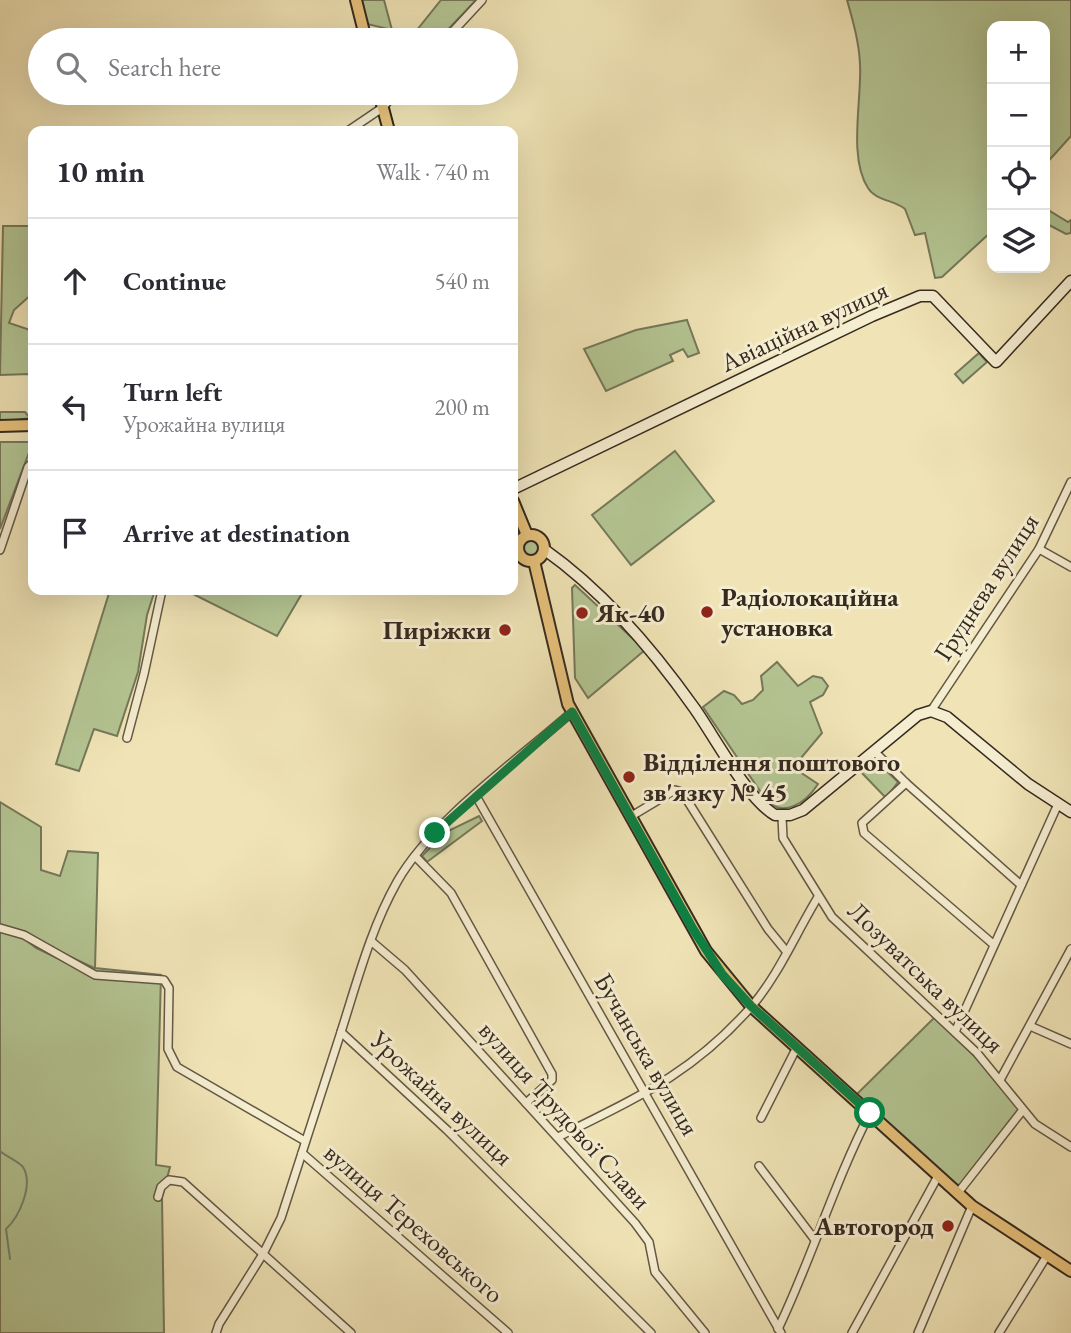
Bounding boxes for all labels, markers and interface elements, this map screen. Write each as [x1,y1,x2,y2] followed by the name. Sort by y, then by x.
[987,21,1050,273] map controls
[987,21,1050,84] button: +
[28,28,518,105] search box
[52,48,90,86] icon: search
[108,50,221,84] text: Search here
[987,84,1050,147] button: −
[987,147,1050,210] button: locate
[56,152,145,191] text: 10 min
[376,157,490,187] text: Walk · 740 m
[987,210,1050,273] button: layers
[56,262,94,300] icon: ahead
[123,264,226,298] text: Continue
[434,266,490,296] text: 540 m
[714,272,893,380] street label: Авіаційна вулиця
[123,375,222,409] text: Turn left
[56,388,94,426] icon: left
[434,392,490,422] text: 200 m
[123,409,285,439] text: Урожайна вулиця
[926,507,1046,667] street label: Груднева вулиця
[56,514,94,552] icon: arrive
[123,516,350,550] text: Arrive at destination
[721,580,899,644] place label: Радіолокаційна установка
[595,596,665,630] place label: Як-40
[699,604,715,620] marker: Радіолокаційна установка
[574,605,590,621] marker: Як-40
[383,613,491,647] place label: Пиріжки
[497,622,513,638] marker: Пиріжки
[643,745,900,809] place label: Відділення поштового зв'язку № 45
[621,769,637,785] marker: Відділення поштового зв'язку № 45
[419,817,450,848] route end
[841,894,1011,1060] street label: Лозуватська вулиця
[587,966,707,1142] street label: Бучанська вулиця
[471,1014,659,1217] street label: вулиця Трудової Слави
[363,1022,521,1173] street label: Урожайна вулиця
[854,1097,885,1128] route start
[317,1136,511,1310] street label: вулиця Тереховського
[813,1209,934,1243] place label: Автогород
[940,1218,956,1234] marker: Автогород

